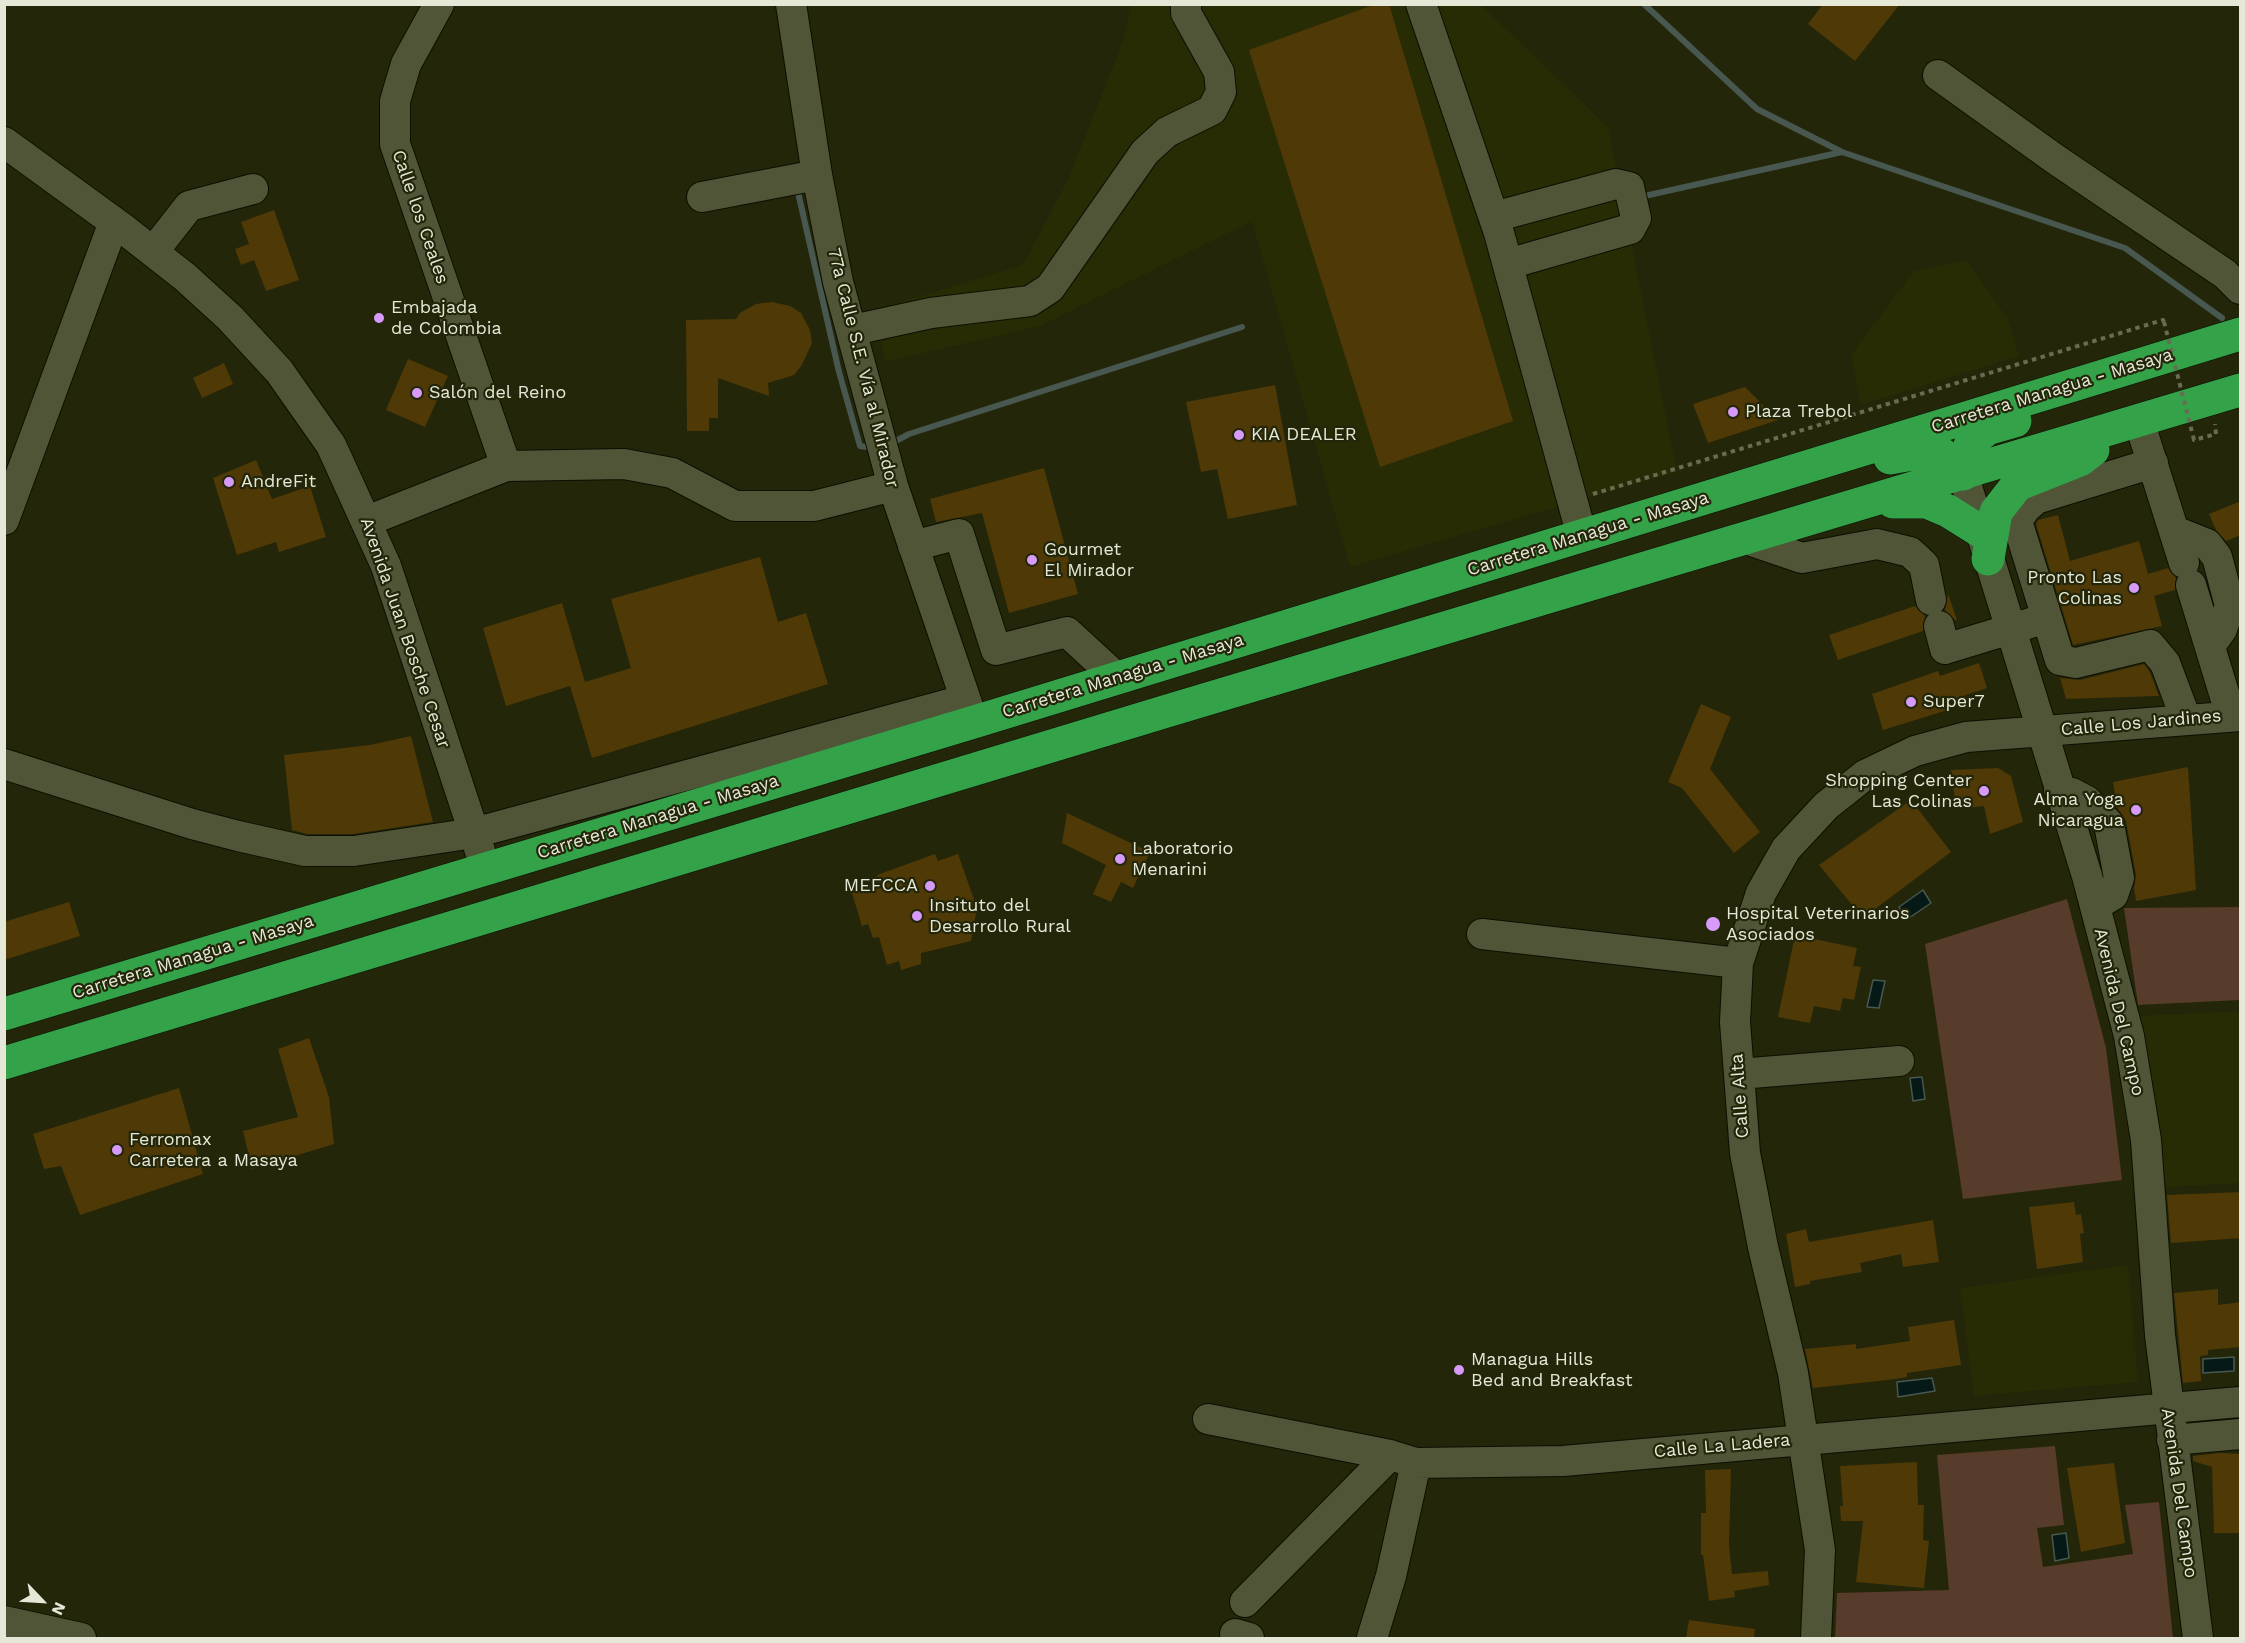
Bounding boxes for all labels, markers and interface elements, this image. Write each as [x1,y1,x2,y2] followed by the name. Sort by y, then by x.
[387,147,453,287] street label: Calle los Ceales
[823,246,903,490] street label: 77a Calle S.E. Vía al Mirador
[391,297,502,340] place label: Embajada de Colombia
[372,311,386,325] marker: Embajada de Colombia
[1929,344,2175,438] street label: Carretera Managua - Masaya
[429,382,566,404] place label: Salón del Reino
[410,386,424,400] marker: Salón del Reino
[1745,401,1852,423] place label: Plaza Trebol
[1726,405,1740,419] marker: Plaza Trebol
[1251,424,1357,446] place label: KIA DEALER
[1232,428,1246,442] marker: KIA DEALER
[241,471,316,493] place label: AndreFit
[222,475,236,489] marker: AndreFit
[1465,487,1711,581] street label: Carretera Managua - Masaya
[355,515,455,751] street label: Avenida Juan Bosche Cesar
[1044,539,1134,582] place label: Gourmet El Mirador
[1025,553,1039,567] marker: Gourmet El Mirador
[2027,567,2122,610] place label: Pronto Las Colinas
[2127,581,2141,595] marker: Pronto Las Colinas
[1000,629,1246,723] street label: Carretera Managua - Masaya
[1923,691,1985,713] place label: Super7
[1904,695,1918,709] marker: Super7
[2060,705,2222,741] street label: Calle Los Jardines
[535,770,781,864] street label: Carretera Managua - Masaya
[1825,770,1972,812] place label: Shopping Center Las Colinas
[1977,784,1991,798] marker: Shopping Center Las Colinas
[2034,789,2124,832] place label: Alma Yoga Nicaragua
[2129,803,2143,817] marker: Alma Yoga Nicaragua
[1132,838,1233,880] place label: Laboratorio Menarini
[1113,852,1127,866] marker: Laboratorio Menarini
[844,875,918,897] place label: MEFCCA
[923,879,937,893] marker: MEFCCA
[929,895,1071,938] place label: Insituto del Desarrollo Rural
[1726,903,1910,946] place label: Hospital Veterinarios Asociados
[910,909,924,923] marker: Insituto del Desarrollo Rural
[70,910,316,1004] street label: Carretera Managua - Masaya
[1704,915,1722,933] marker: Hospital Veterinarios Asociados
[2089,926,2149,1098] street label: Avenida Del Campo
[1726,1053,1754,1139] street label: Calle Alta
[129,1129,298,1172] place label: Ferromax Carretera a Masaya
[110,1143,124,1157] marker: Ferromax Carretera a Masaya
[1471,1349,1633,1392] place label: Managua Hills Bed and Breakfast
[1452,1363,1466,1377] marker: Managua Hills Bed and Breakfast
[2156,1407,2202,1579] street label: Avenida Del Campo
[1653,1429,1791,1463] street label: Calle La Ladera
[12,1571,72,1631] north arrow
[48,1599,70,1618] text: N

